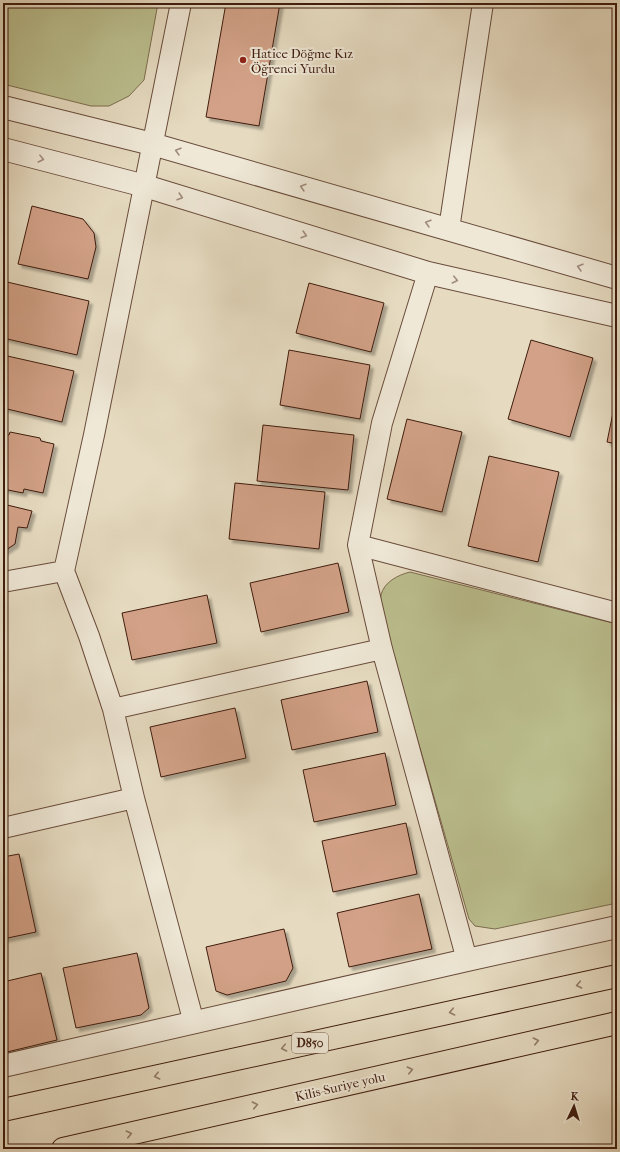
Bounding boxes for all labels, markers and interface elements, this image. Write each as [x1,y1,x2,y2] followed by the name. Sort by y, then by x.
[251,46,353,76] place label: Hatice Döğme Kız Öğrenci Yurdu
[238,55,248,65] marker: Hatice Döğme Kız Öğrenci Yurdu
[175,147,182,156] one-way arrow
[37,154,44,163] one-way arrow
[300,183,307,192] one-way arrow
[176,192,183,201] one-way arrow
[425,219,432,228] one-way arrow
[300,230,307,239] one-way arrow
[576,263,583,272] one-way arrow
[452,275,459,283] one-way arrow
[576,980,582,988] one-way arrow
[449,1008,455,1016] one-way arrow
[292,1033,328,1053] road number: D850
[533,1038,539,1046] one-way arrow
[281,1044,287,1052] one-way arrow
[406,1067,413,1075] one-way arrow
[294,1069,387,1104] street label: Kilis-Suriye yolu
[153,1071,160,1080] one-way arrow
[554,1086,594,1126] north arrow
[570,1090,580,1103] text: K
[252,1102,259,1110] one-way arrow
[126,1131,132,1139] one-way arrow

